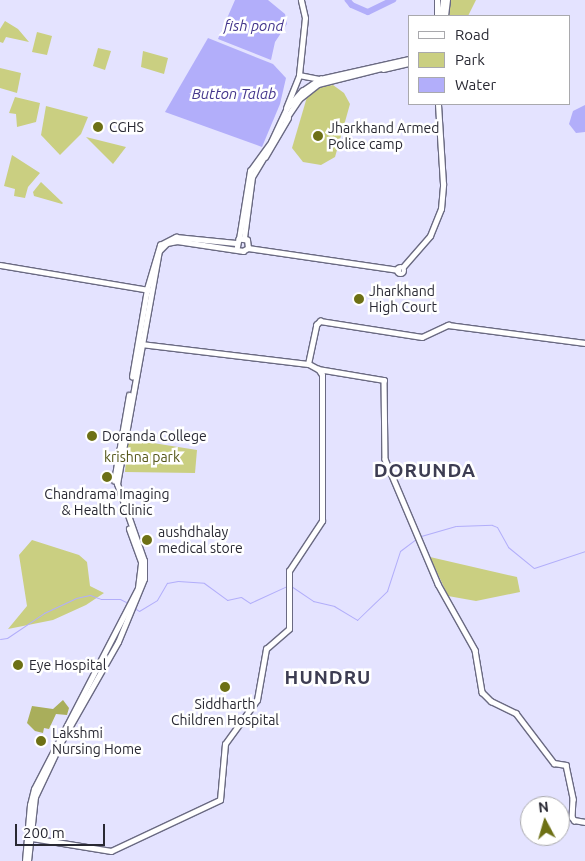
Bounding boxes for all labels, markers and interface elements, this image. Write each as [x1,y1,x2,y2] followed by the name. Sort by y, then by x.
[408,15,570,105] legend
[224,17,284,35] water label: fish pond
[455,26,490,43] text: Road
[455,51,485,68] text: Park
[455,76,496,93] text: Water
[192,85,276,103] water label: Button Talab
[109,119,144,135] place label: CGHS
[91,120,105,134] marker: CGHS
[328,120,439,152] place label: Jharkhand Armed Police camp
[312,130,324,142] marker: Jharkhand Armed Police camp
[369,283,437,316] place label: Jharkhand High Court
[353,293,365,305] marker: Jharkhand High Court
[102,428,207,444] place label: Doranda College
[86,430,98,442] marker: Doranda College
[104,449,180,465] park label: krishna park
[373,460,477,482] district label: DORUNDA
[100,470,114,484] marker: Chandrama Imaging & Health Clinic
[44,486,170,518] place label: Chandrama Imaging & Health Clinic
[158,524,243,556] place label: aushdhalay medical store
[140,533,154,547] marker: aushdhalay medical store
[29,657,106,673] place label: Eye Hospital
[11,658,25,672] marker: Eye Hospital
[284,667,372,689] district label: HUNDRU
[218,680,232,694] marker: Siddharth Children Hospital
[171,696,279,729] place label: Siddharth Children Hospital
[52,725,142,758] place label: Lakshmi Nursing Home
[34,734,48,748] marker: Lakshmi Nursing Home
[520,796,570,846] north arrow
[537,799,550,816] text: N
[18,814,108,846] scale bar
[23,824,65,841] text: 200 m

